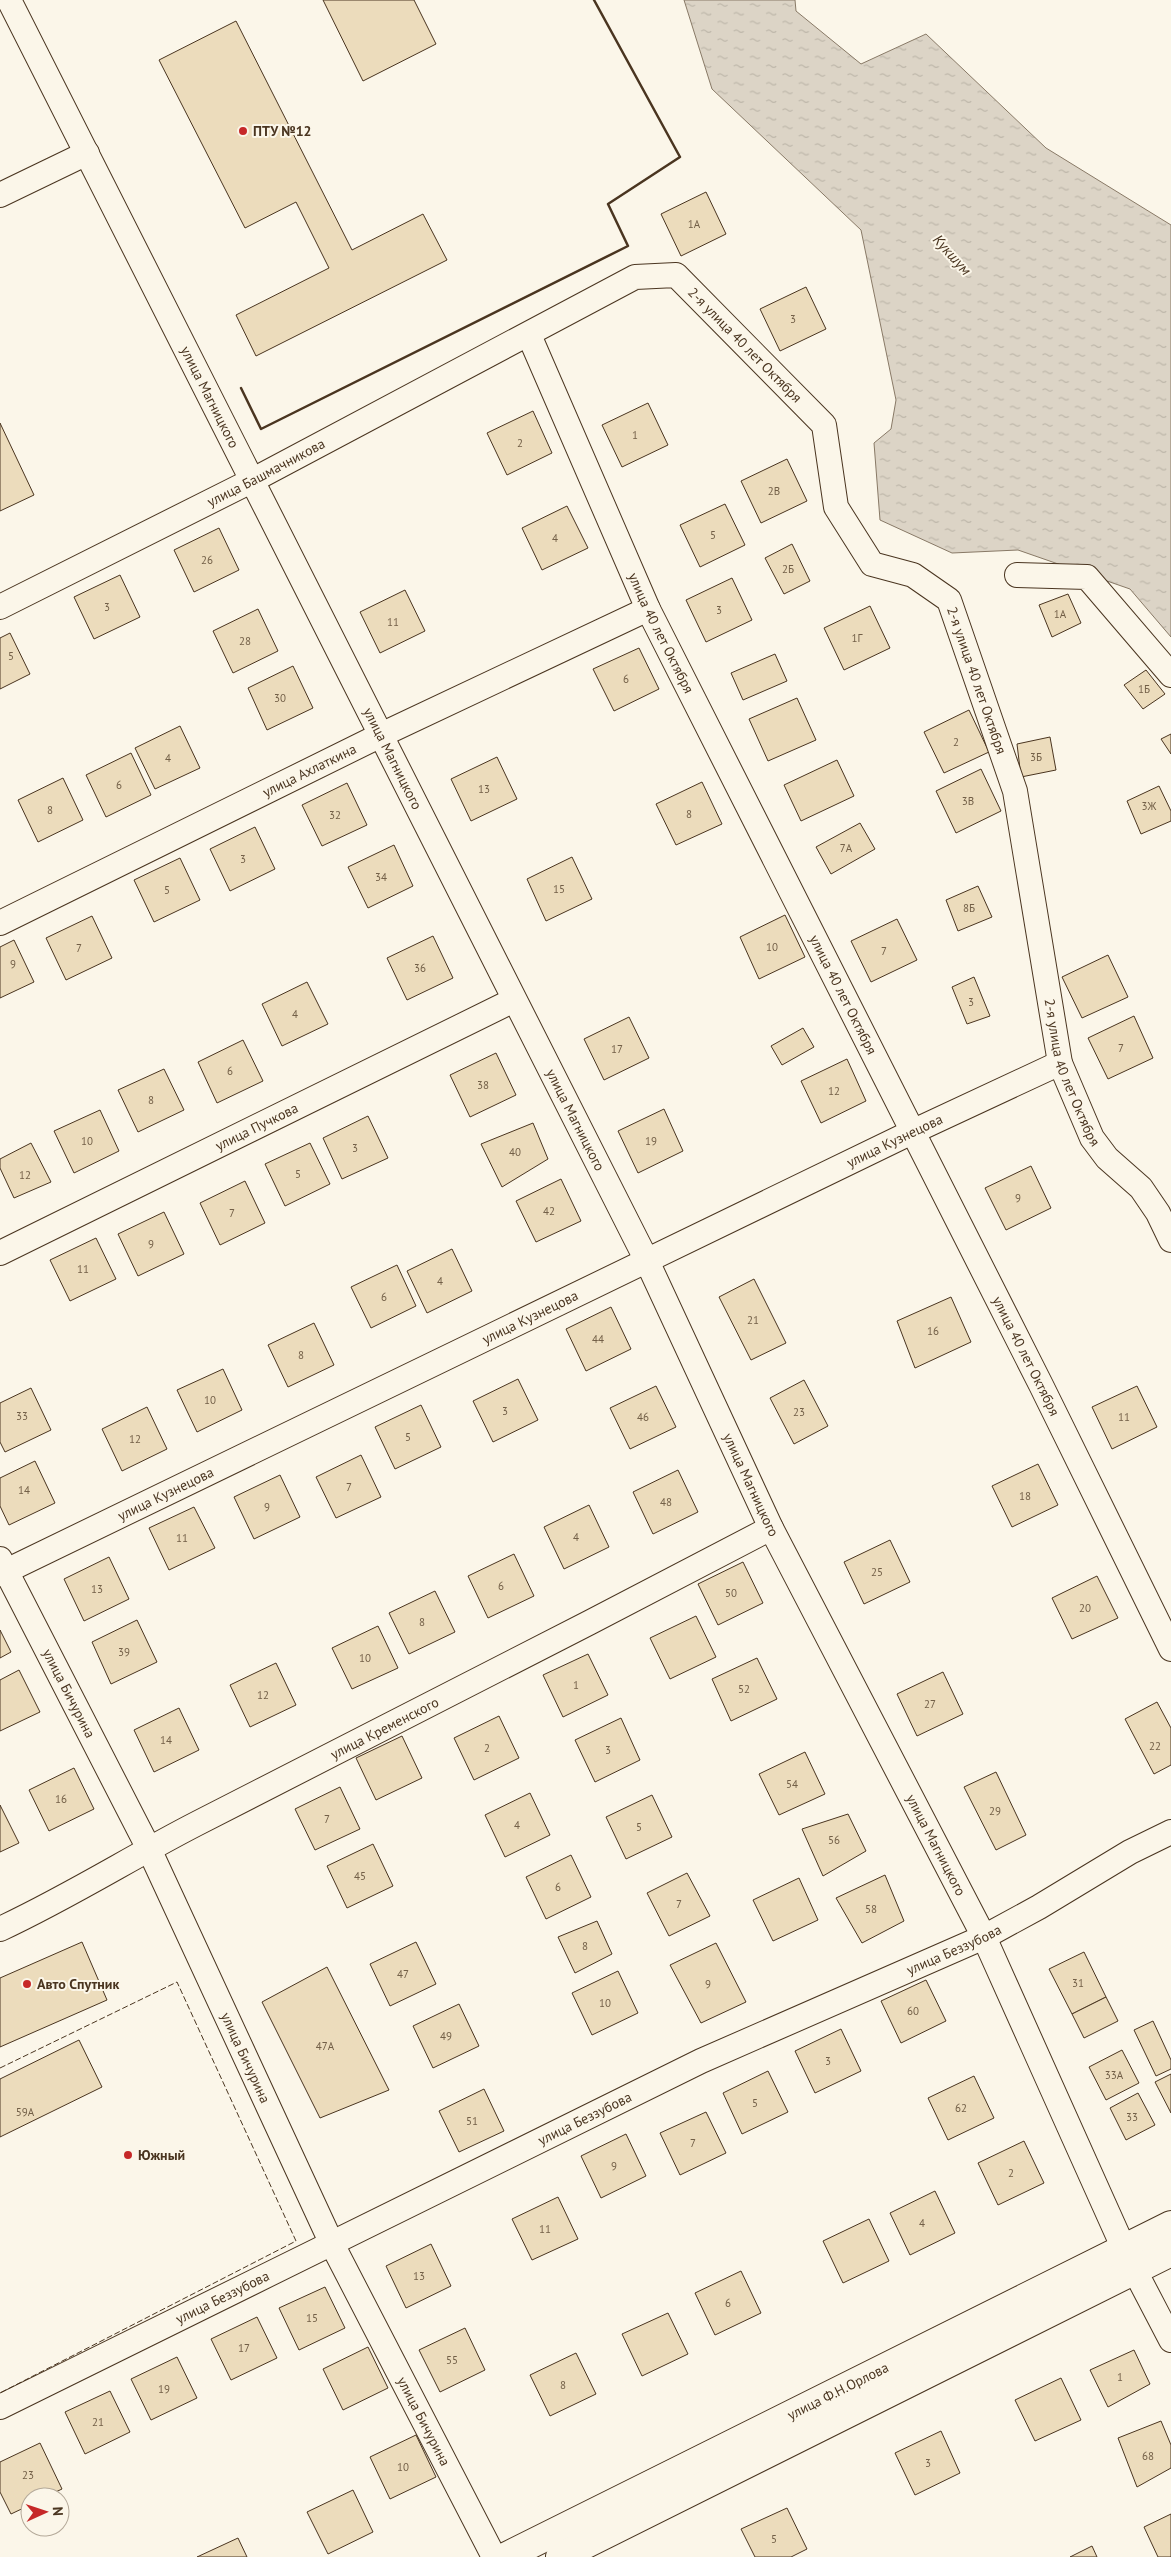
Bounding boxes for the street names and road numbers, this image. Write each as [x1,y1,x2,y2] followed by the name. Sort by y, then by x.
[684,284,806,406] street label: 2-я улица 40 лет Октября
[177,343,243,451] street label: улица Магницкого
[204,434,328,511] street label: улица Башмачникова
[624,570,698,696] street label: улица 40 лет Октября
[944,605,1010,757] street label: 2-я улица 40 лет Октября
[359,704,426,813] street label: улица Магницкого
[259,740,359,801] street label: улица Ахлаткина
[806,932,881,1057] street label: улица 40 лет Октября
[1040,997,1104,1150] street label: 2-я улица 40 лет Октября
[542,1066,609,1174] street label: улица Магницкого
[212,1099,301,1155] street label: улица Пучкова
[844,1110,946,1171] street label: улица Кузнецова
[479,1286,581,1348] street label: улица Кузнецова
[988,1293,1064,1419] street label: улица 40 лет Октября
[719,1430,783,1540] street label: улица Магницкого
[115,1463,217,1525] street label: улица Кузнецова
[39,1646,99,1741] street label: улица Бичурина
[327,1693,442,1763] street label: улица Кременского
[902,1791,970,1899] street label: улица Магницкого
[904,1920,1004,1979] street label: улица Беззубова
[217,2009,274,2106] street label: улица Бичурина
[535,2088,634,2149] street label: улица Беззубова
[173,2267,272,2328] street label: улица Беззубова
[784,2358,892,2424] street label: улица Ф.Н.Орлова
[393,2374,454,2469] street label: улица Бичурина

